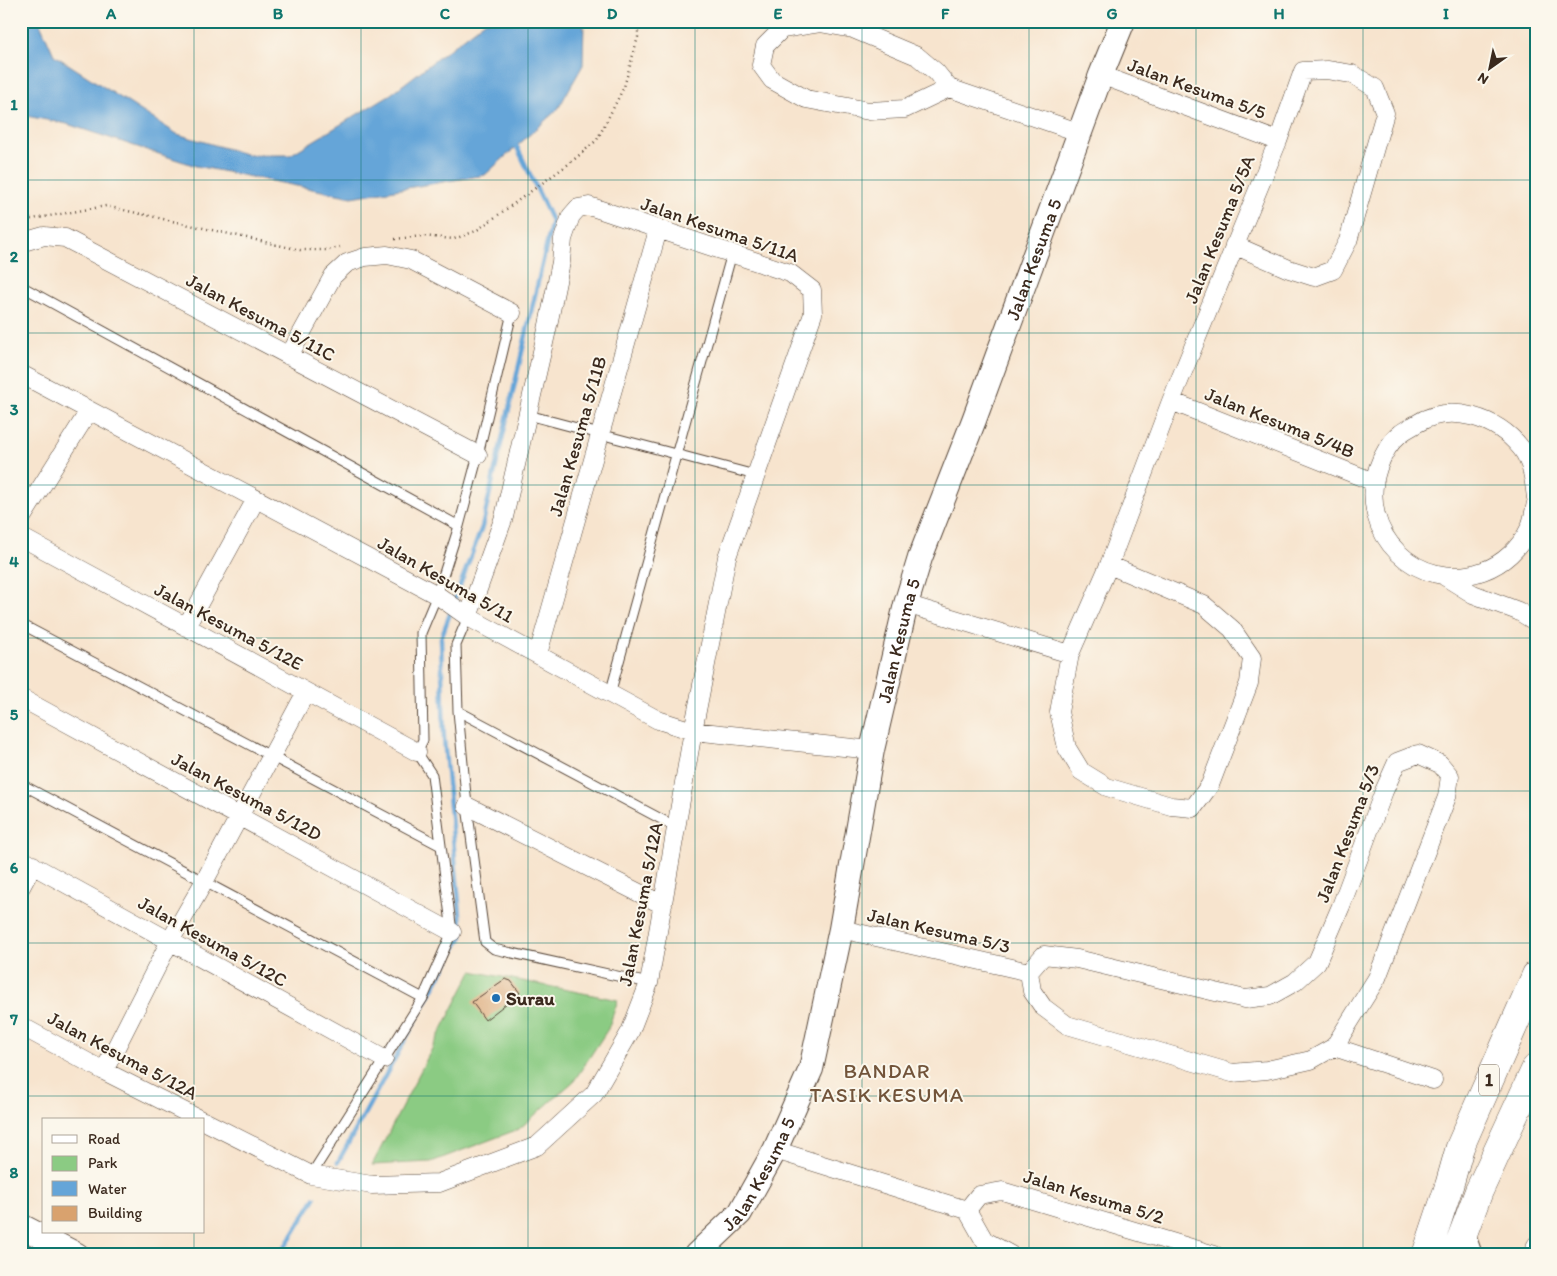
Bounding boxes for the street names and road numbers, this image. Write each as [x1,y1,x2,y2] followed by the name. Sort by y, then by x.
[1125,53,1269,124] street label: Jalan Kesuma 5/5
[1179,152,1260,307] street label: Jalan Kesuma 5/5A
[638,192,802,267] street label: Jalan Kesuma 5/11A
[1001,195,1067,323] street label: Jalan Kesuma 5
[182,268,339,366] street label: Jalan Kesuma 5/11C
[544,353,611,519] street label: Jalan Kesuma 5/11B
[1202,382,1358,463] street label: Jalan Kesuma 5/4B
[374,531,518,628] street label: Jalan Kesuma 5/11
[872,575,925,705] street label: Jalan Kesuma 5
[151,578,307,675] street label: Jalan Kesuma 5/12E
[168,747,326,846] street label: Jalan Kesuma 5/12D
[1311,761,1384,905] street label: Jalan Kesuma 5/3
[613,820,668,988] street label: Jalan Kesuma 5/12A
[134,891,291,992] street label: Jalan Kesuma 5/12C
[865,903,1013,958] street label: Jalan Kesuma 5/3
[44,1006,202,1105] street label: Jalan Kesuma 5/12A
[1479,1064,1499,1096] road number: 1
[717,1114,800,1236] street label: Jalan Kesuma 5
[1021,1164,1167,1229] street label: Jalan Kesuma 5/2

